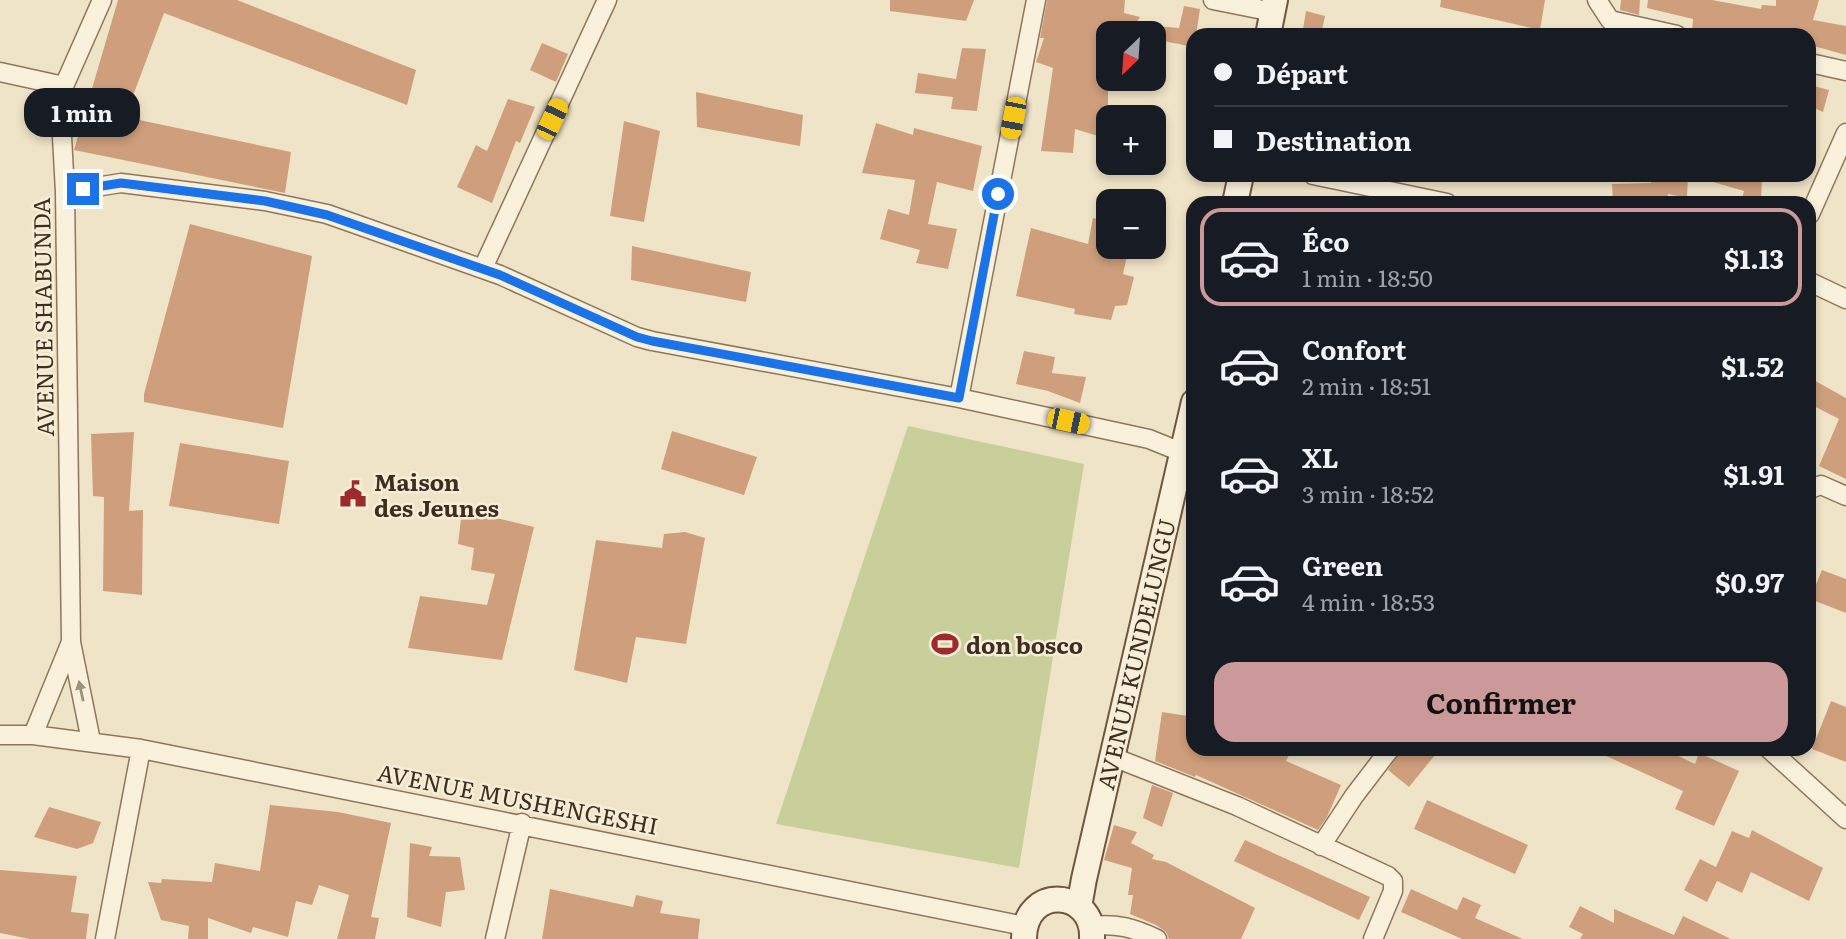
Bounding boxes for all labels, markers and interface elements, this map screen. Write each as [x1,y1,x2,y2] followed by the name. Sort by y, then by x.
[1096,21,1166,91] north arrow
[1096,21,1166,259] map controls
[1256,53,1348,92] text: Départ
[25,88,141,136] callout: 1 min
[51,95,113,129] text: 1 min
[999,95,1028,141] car
[534,96,571,142] car
[1096,105,1166,175] button: +
[1256,120,1412,159] text: Destination
[67,173,99,205] route end
[982,178,1014,210] route start
[1096,189,1166,259] button: −
[23,197,61,437] street label: AVENUE SHABUNDA
[1302,221,1350,260] text: Éco
[1218,226,1281,289] icon: car
[1724,238,1784,277] text: $1.13
[1302,260,1433,294] text: 1 min · 18:50
[1302,329,1406,368] text: Confort
[1218,334,1281,397] icon: car
[1721,346,1784,385] text: $1.52
[1302,368,1431,402] text: 2 min · 18:51
[1046,406,1091,436] car
[1302,437,1339,476] text: XL
[1218,442,1281,505] icon: car
[1723,454,1784,493] text: $1.91
[374,464,499,524] place label: Maison des Jeunes
[1302,476,1434,510] text: 3 min · 18:52
[338,479,368,509] public building icon: Maison des Jeunes
[1087,515,1183,793] street label: AVENUE KUNDELUNGU
[1302,545,1383,584] text: Green
[1218,550,1281,613] icon: car
[1715,562,1784,601] text: $0.97
[1302,584,1435,618] text: 4 min · 18:53
[966,627,1083,661] place label: don bosco
[930,629,960,659] sports icon: don bosco
[1214,662,1788,742] button: Confirmer
[76,680,87,702] one-way arrow
[375,754,661,842] street label: AVENUE MUSHENGESHI

